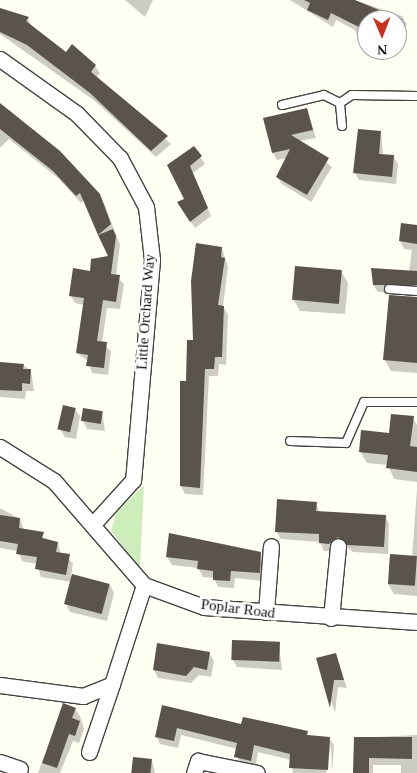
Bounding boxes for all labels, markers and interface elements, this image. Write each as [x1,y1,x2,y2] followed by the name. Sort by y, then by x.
[357,10,407,60] north arrow
[377,42,387,57] text: N
[133,253,159,371] street label: Little Orchard Way
[200,596,276,622] street label: Poplar Road

